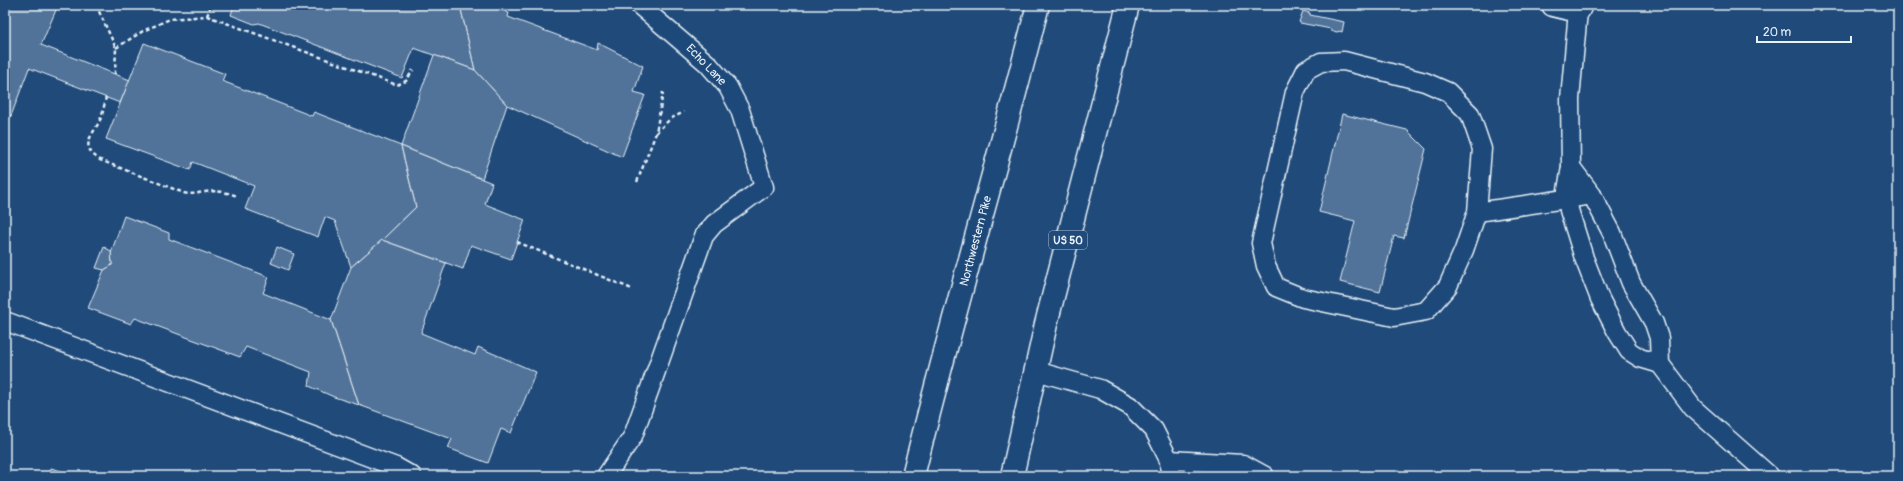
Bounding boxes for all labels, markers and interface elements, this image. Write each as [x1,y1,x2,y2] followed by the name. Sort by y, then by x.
[1757,18,1851,44] scale bar
[1763,25,1792,40] text: 20 m
[683,41,729,89] street label: Echo Lane
[957,194,995,288] street label: Northwestern Pike
[1049,231,1087,249] road number: US 50

